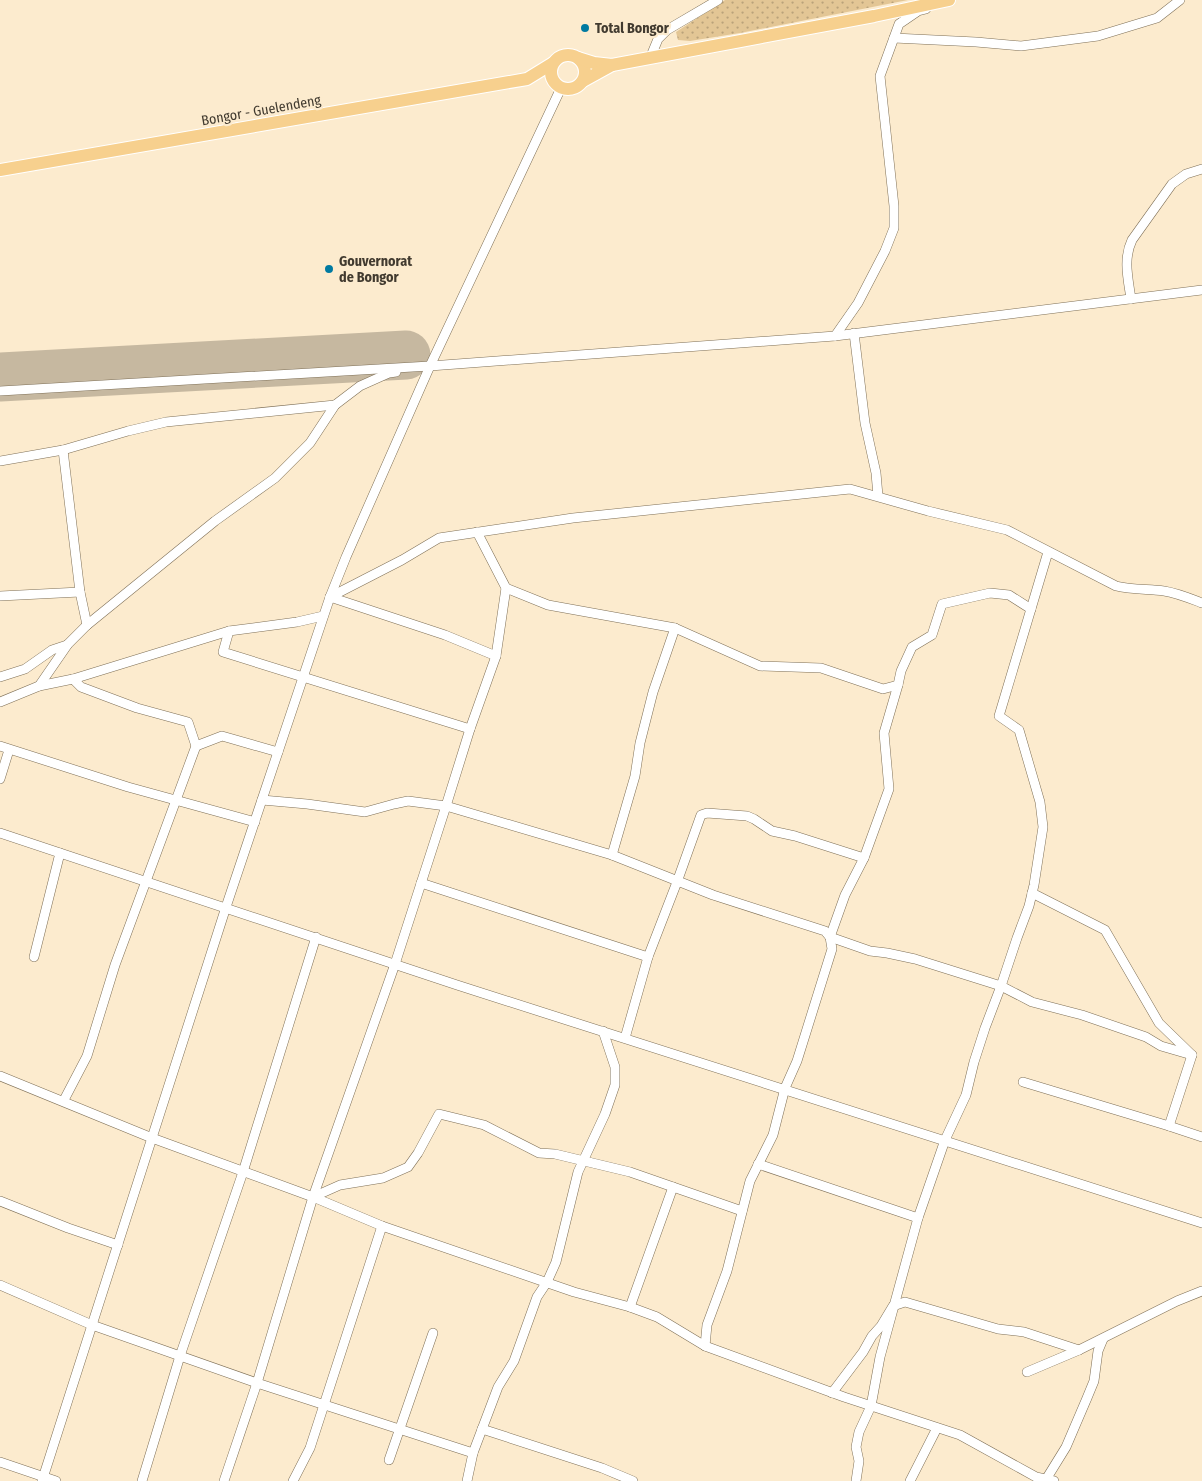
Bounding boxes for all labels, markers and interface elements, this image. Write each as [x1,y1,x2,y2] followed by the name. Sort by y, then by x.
[595,20,670,37] place label: Total Bongor
[579,22,591,34] marker: Total Bongor
[200,92,323,129] street label: Bongor - Guelendeng
[339,253,413,286] place label: Gouvernorat de Bongor
[323,263,335,275] marker: Gouvernorat de Bongor

